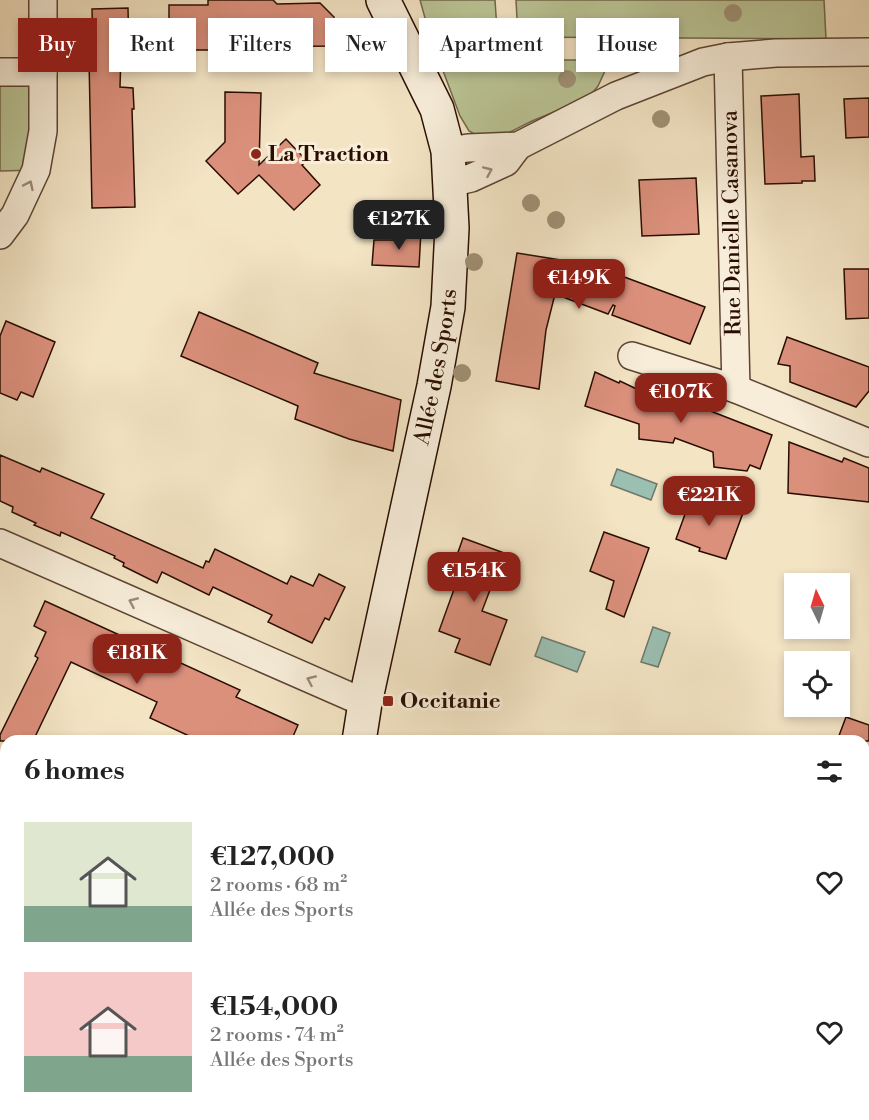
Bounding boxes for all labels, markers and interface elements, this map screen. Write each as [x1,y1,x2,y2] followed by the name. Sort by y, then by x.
[18,18,97,72] chip: Buy
[109,18,196,72] chip: Rent
[208,18,313,72] chip: Filters
[325,18,407,72] chip: New
[419,18,564,72] chip: Apartment
[576,18,679,72] chip: House
[717,109,747,336] street label: Rue Danielle Casanova
[268,141,389,168] place label: La Traction
[249,147,263,161] marker: La Traction
[481,166,492,178] one-way arrow
[22,180,34,191] one-way arrow
[357,200,441,251] pin: €127K
[367,207,431,232] text: €127K
[537,259,621,310] pin: €149K
[547,266,611,291] text: €149K
[408,288,462,448] street label: Allée des Sports
[639,373,723,424] pin: €107K
[649,380,713,405] text: €107K
[667,476,751,527] pin: €221K
[677,483,741,508] text: €221K
[432,552,516,603] pin: €154K
[442,559,506,584] text: €154K
[784,573,850,639] north arrow
[784,573,850,717] map controls
[128,597,139,609] one-way arrow
[95,634,179,685] pin: €181K
[107,641,167,666] text: €181K
[784,651,850,717] button: locate
[307,675,318,687] one-way arrow
[400,688,501,715] place label: Occitanie
[381,694,395,708] marker: Occitanie
[24,755,125,787] text: 6 homes
[813,755,846,788] icon: filters
[210,841,335,873] text: €127,000
[72,846,144,918] icon: home
[813,866,846,899] icon: heart
[210,873,347,898] text: 2 rooms · 68 m²
[210,898,354,923] text: Allée des Sports
[210,991,338,1023] text: €154,000
[72,996,144,1068] icon: home
[813,1016,846,1049] icon: heart
[210,1023,344,1048] text: 2 rooms · 74 m²
[210,1048,354,1073] text: Allée des Sports

